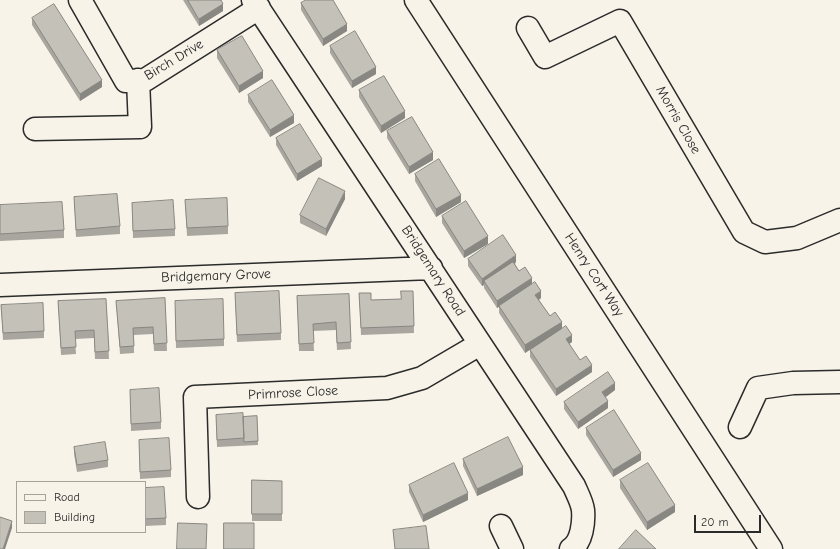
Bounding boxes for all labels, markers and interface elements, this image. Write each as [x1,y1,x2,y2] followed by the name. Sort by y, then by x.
[141,36,207,84] street label: Birch Drive
[652,83,704,157] street label: Morris Close
[397,222,469,320] street label: Bridgemary Road
[561,230,627,320] street label: Henry Cort Way
[161,266,271,286] street label: Bridgemary Grove
[248,382,338,404] street label: Primrose Close
[16,481,146,533] legend
[54,490,80,504] text: Road
[696,507,763,533] scale bar
[54,510,95,524] text: Building
[701,515,729,529] text: 20 m

